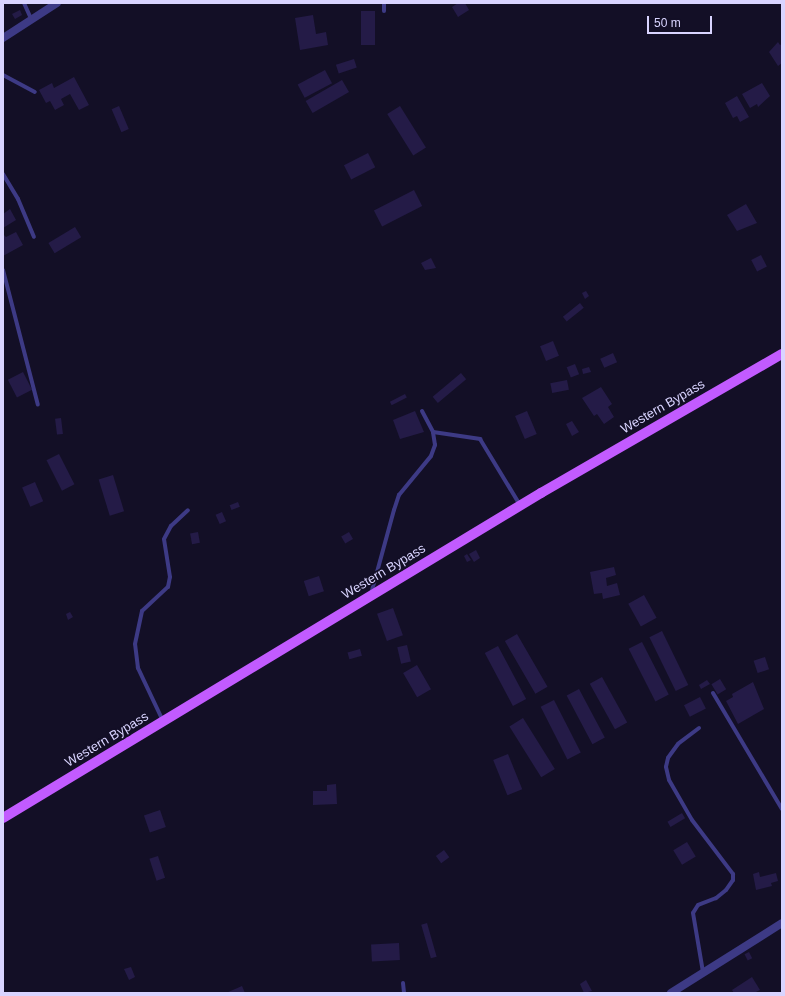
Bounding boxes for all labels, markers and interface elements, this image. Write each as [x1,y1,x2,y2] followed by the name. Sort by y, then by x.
[649,8,714,34] scale bar
[654,16,681,30] text: 50 m
[618,377,708,437] street label: Western Bypass
[340,541,428,603] street label: Western Bypass
[63,709,151,771] street label: Western Bypass

